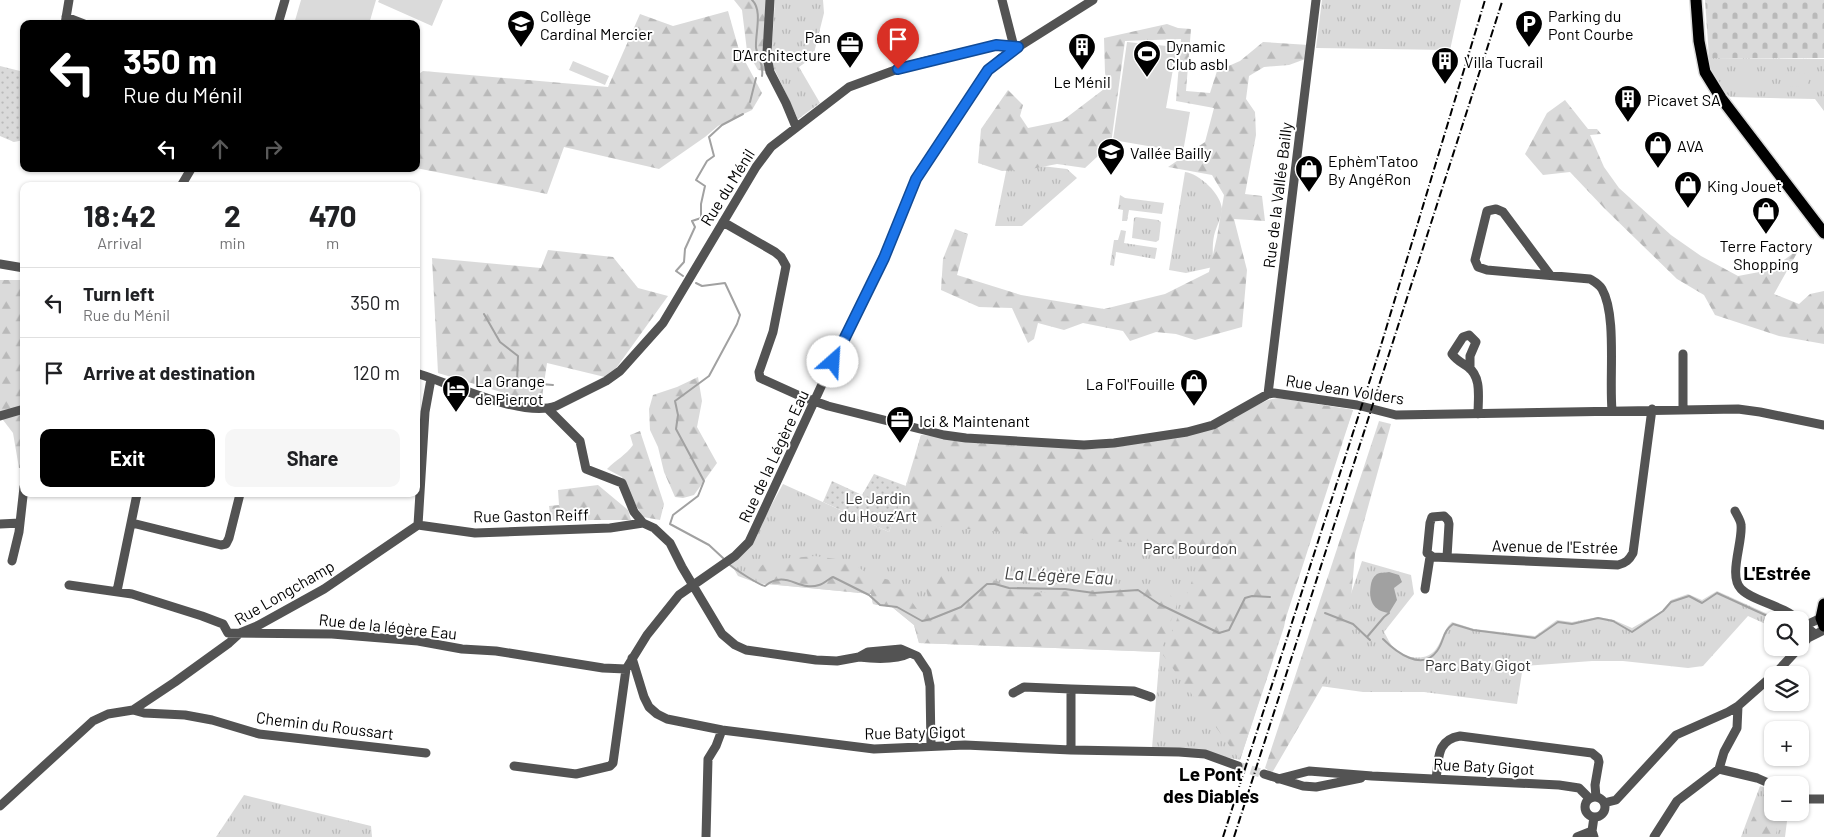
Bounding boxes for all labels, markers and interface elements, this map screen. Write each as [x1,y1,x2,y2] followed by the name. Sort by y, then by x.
[540,6,653,43] place label: Collège Cardinal Mercier
[1548,6,1634,43] place label: Parking du Pont Courbe
[506,9,536,48] school or university icon: Collège Cardinal Mercier
[1514,9,1544,48] parking icon: Parking du Pont Courbe
[877,18,919,69] pin
[884,25,912,53] icon: arrive
[732,27,831,64] place label: Pan D’Architecture
[835,30,865,69] office icon: Pan D’Architecture
[1067,32,1097,71] building icon: Le Ménil
[1166,36,1228,73] place label: Dynamic Club asbl
[123,39,217,81] text: 350 m
[1132,39,1162,78] sports icon: Dynamic Club asbl
[40,40,105,105] icon: left
[1430,46,1460,85] building icon: Villa Tucrail
[1464,52,1543,71] place label: Villa Tucrail
[1053,72,1111,91] place label: Le Ménil
[123,81,243,107] text: Rue du Ménil
[1613,84,1643,123] building icon: Picavet SA
[1647,90,1721,109] place label: Picavet SA
[1259,120,1295,269] street label: Rue de la Vallée Bailly
[1643,130,1673,169] shop icon: AVA
[153,135,181,163] icon: left
[206,135,234,163] icon: ahead
[259,135,287,163] icon: right
[1677,136,1704,155] place label: AVA
[1096,137,1126,176] school or university icon: Vallée Bailly
[1130,143,1212,162] place label: Vallée Bailly
[696,145,758,229] street label: Rue du Ménil
[1328,151,1418,188] place label: Ephèm'Tatoo By AngéRon
[1294,154,1324,193] shop icon: Ephèm'Tatoo By AngéRon
[1673,170,1703,209] shop icon: King Jouet
[1707,176,1782,195] place label: King Jouet
[1751,196,1781,235] shop icon: Terre Factory Shopping
[83,197,156,233] text: 18:42
[224,197,241,233] text: 2
[309,197,357,233] text: 470
[97,233,142,252] text: Arrival
[219,233,245,252] text: min
[326,233,339,252] text: m
[1720,236,1813,273] place label: Terre Factory Shopping
[83,282,154,305] text: Turn left
[40,289,68,317] icon: left
[350,291,400,314] text: 350 m
[83,305,170,324] text: Rue du Ménil
[806,335,858,387] position arrow
[40,359,68,387] icon: arrive
[83,361,255,384] text: Arrive at destination
[353,361,400,384] text: 120 m
[1179,368,1209,407] shop icon: La Fol'Fouille
[1284,370,1406,408] street label: Rue Jean Volders
[475,371,545,408] place label: La Grange de Pierrot
[441,374,471,413] hotel icon: La Grange de Pierrot
[1086,374,1175,393] place label: La Fol'Fouille
[734,387,812,525] street label: Rue de la Légère Eau
[885,405,915,444] office icon: Ici & Maintenant
[919,411,1030,430] place label: Ici & Maintenant
[40,429,215,487] button: Exit
[225,429,400,487] button: Share
[839,488,917,525] park label: Le Jardin du Houz’Art
[473,504,589,526] street label: Rue Gaston Reiff
[1492,535,1618,557] street label: Avenue de l'Estrée
[1143,538,1237,557] park label: Parc Bourdon
[231,556,337,628] street label: Rue Longchamp
[1004,561,1114,589] water label: La Légère Eau
[1743,561,1811,584] district label: L'Estrée
[318,609,458,643] street label: Rue de la légère Eau
[1764,611,1809,821] map controls
[1764,611,1809,656] button: search
[1425,655,1531,674] park label: Parc Baty Gigot
[1764,666,1809,711] button: layers
[255,707,395,743] street label: Chemin du Roussart
[1764,721,1809,766] button: +
[864,722,966,742] street label: Rue Baty Gigot
[1433,754,1535,778] street label: Rue Baty Gigot
[1163,762,1259,807] district label: Le Pont des Diables
[1764,776,1809,821] button: −

